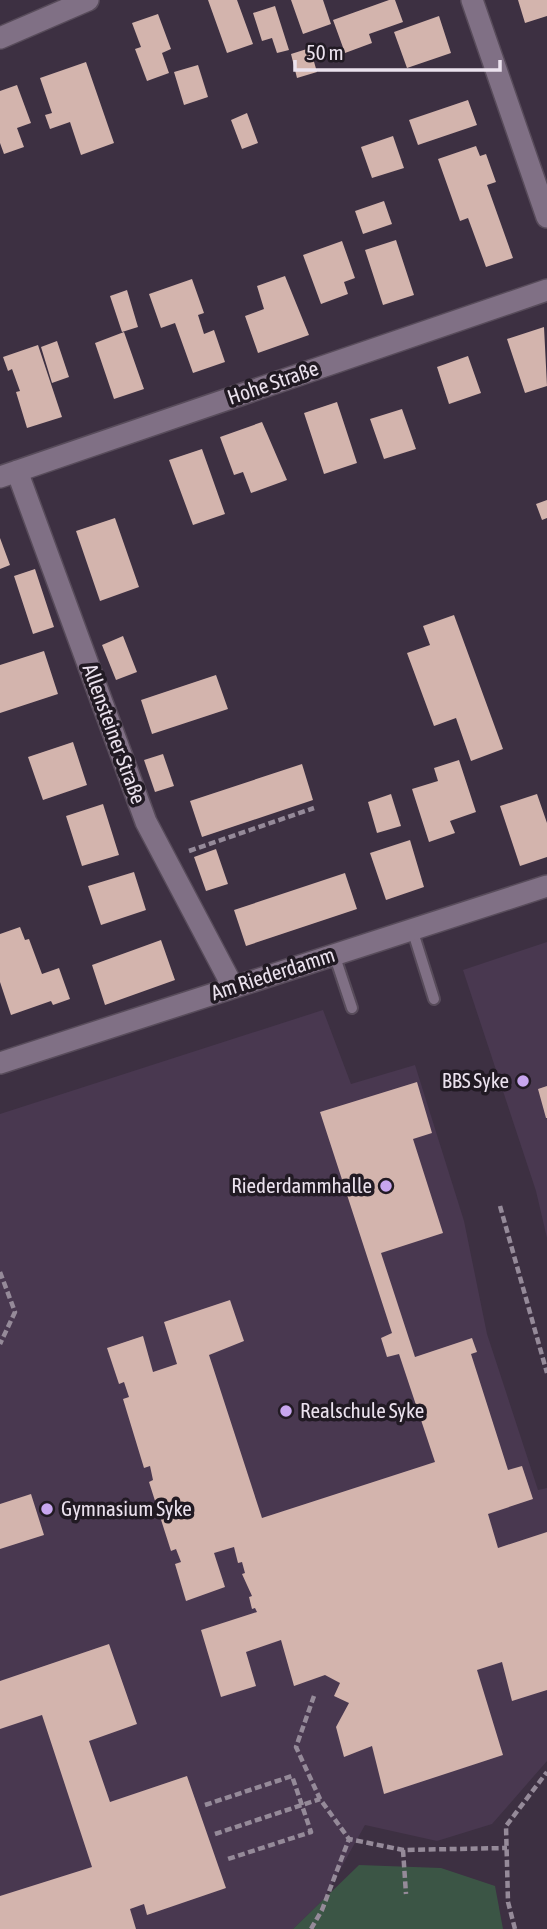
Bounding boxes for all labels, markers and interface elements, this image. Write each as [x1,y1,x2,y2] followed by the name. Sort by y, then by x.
[295,28,500,72] scale bar
[306,40,344,64] text: 50 m
[224,355,321,409] street label: Hohe Straße
[78,660,151,807] street label: Allensteiner Straße
[208,942,338,1004] street label: Am Riederdamm
[442,1068,509,1092] place label: BBS Syke
[515,1073,531,1089] marker: BBS Syke
[231,1173,372,1197] place label: Riederdammhalle
[378,1178,394,1194] marker: Riederdammhalle
[300,1398,424,1422] place label: Realschule Syke
[278,1403,294,1419] marker: Realschule Syke
[61,1496,192,1520] place label: Gymnasium Syke
[39,1501,55,1517] marker: Gymnasium Syke

